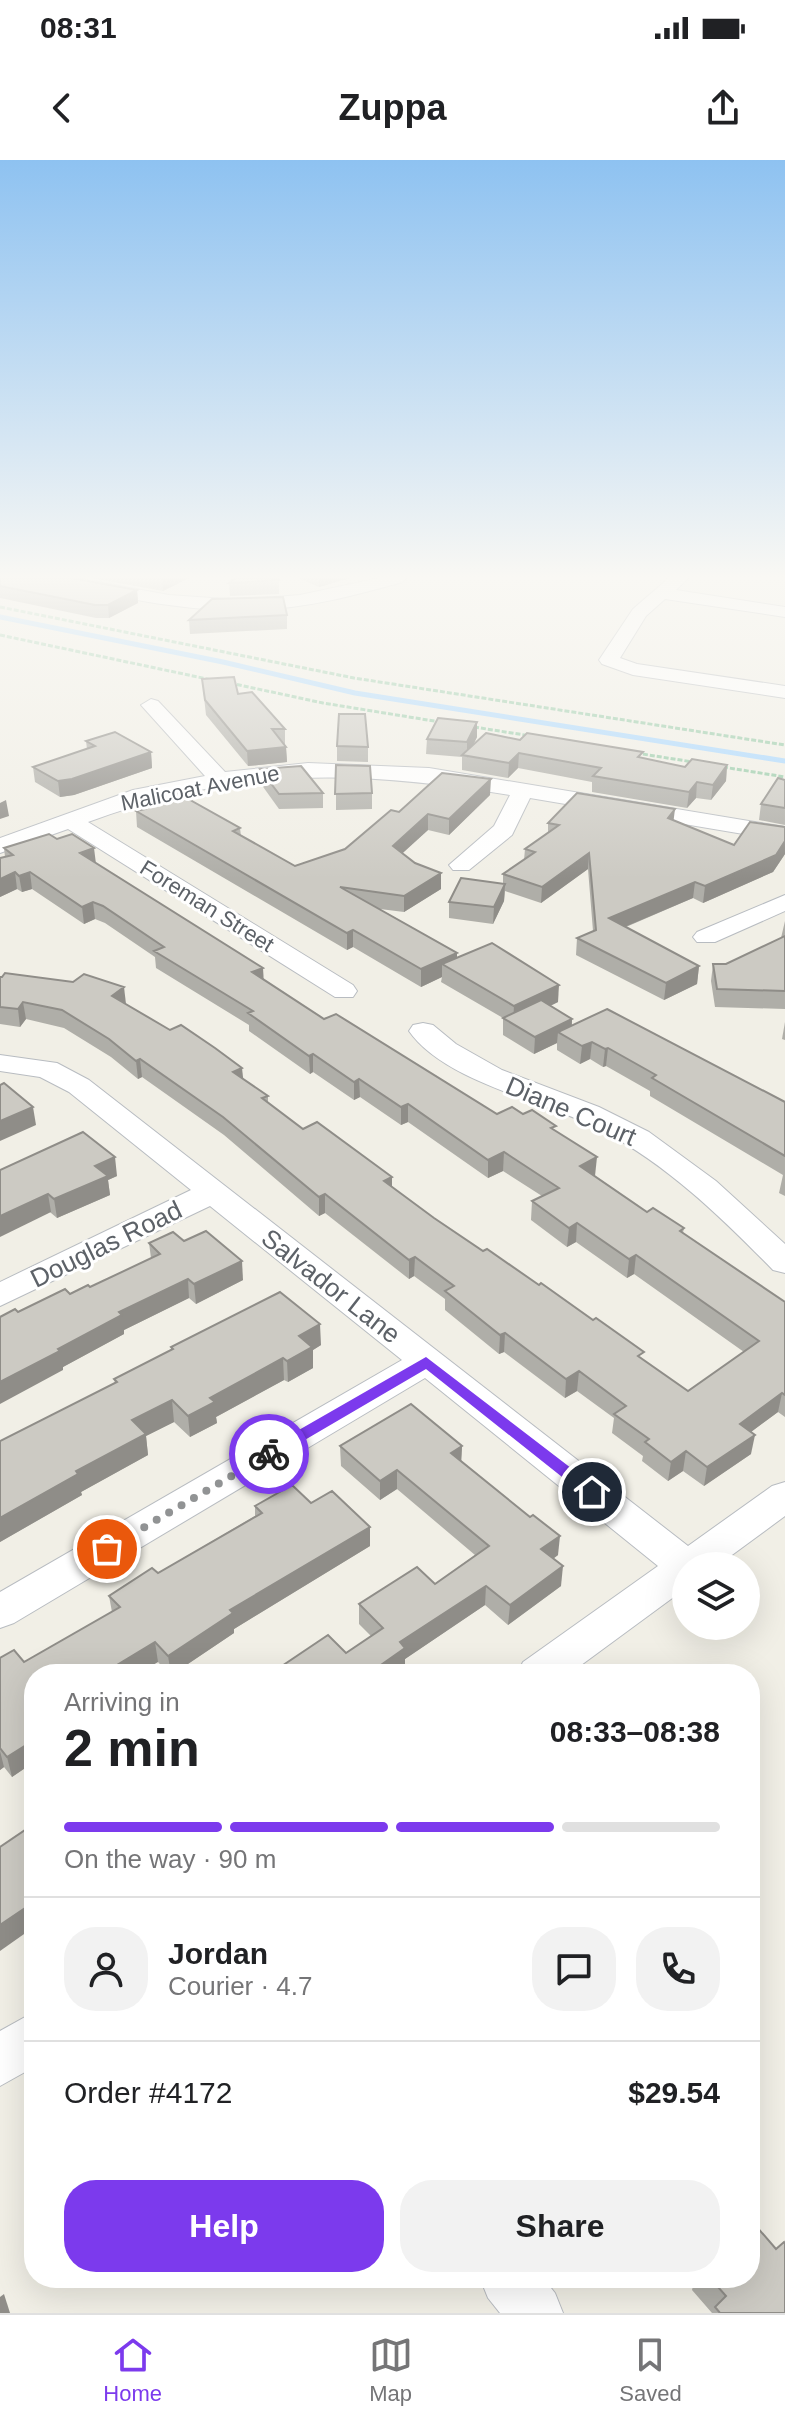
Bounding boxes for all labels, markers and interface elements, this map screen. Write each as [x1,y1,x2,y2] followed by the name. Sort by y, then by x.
[40,11,117,44] text: 08:31
[40,86,84,130] icon: back
[701,86,745,130] icon: share
[339,87,446,128] text: Zuppa
[119,760,281,816] street label: Malicoat Avenue
[136,855,278,957] street label: Foreman Street
[501,1070,641,1152] street label: Diane Court
[25,1194,187,1294] street label: Douglas Road
[256,1223,406,1349] street label: Salvador Lane
[229,1414,309,1494] courier
[247,1432,291,1476] icon: bike
[558,1458,626,1526] pin
[570,1470,614,1514] icon: home
[73,1515,141,1583] pin
[85,1527,129,1571] icon: bag
[672,1552,760,1640] map controls
[672,1552,760,1640] button: layers
[64,1687,180,1717] text: Arriving in
[550,1715,720,1748] text: 08:33–08:38
[64,1719,200,1777] text: 2 min
[64,1844,276,1874] text: On the way · 90 m
[64,1927,148,2011] button: person
[532,1927,616,2011] button: chat
[636,1927,720,2011] button: phone
[168,1937,268,1970] text: Jordan
[168,1971,313,2001] text: Courier · 4.7
[64,2076,232,2109] text: Order #4172
[628,2076,720,2109] text: $29.54
[64,2180,384,2272] button: Help
[400,2180,720,2272] button: Share
[103,2333,162,2407] tab: Home
[369,2333,413,2407] tab: Map
[619,2333,682,2407] tab: Saved

